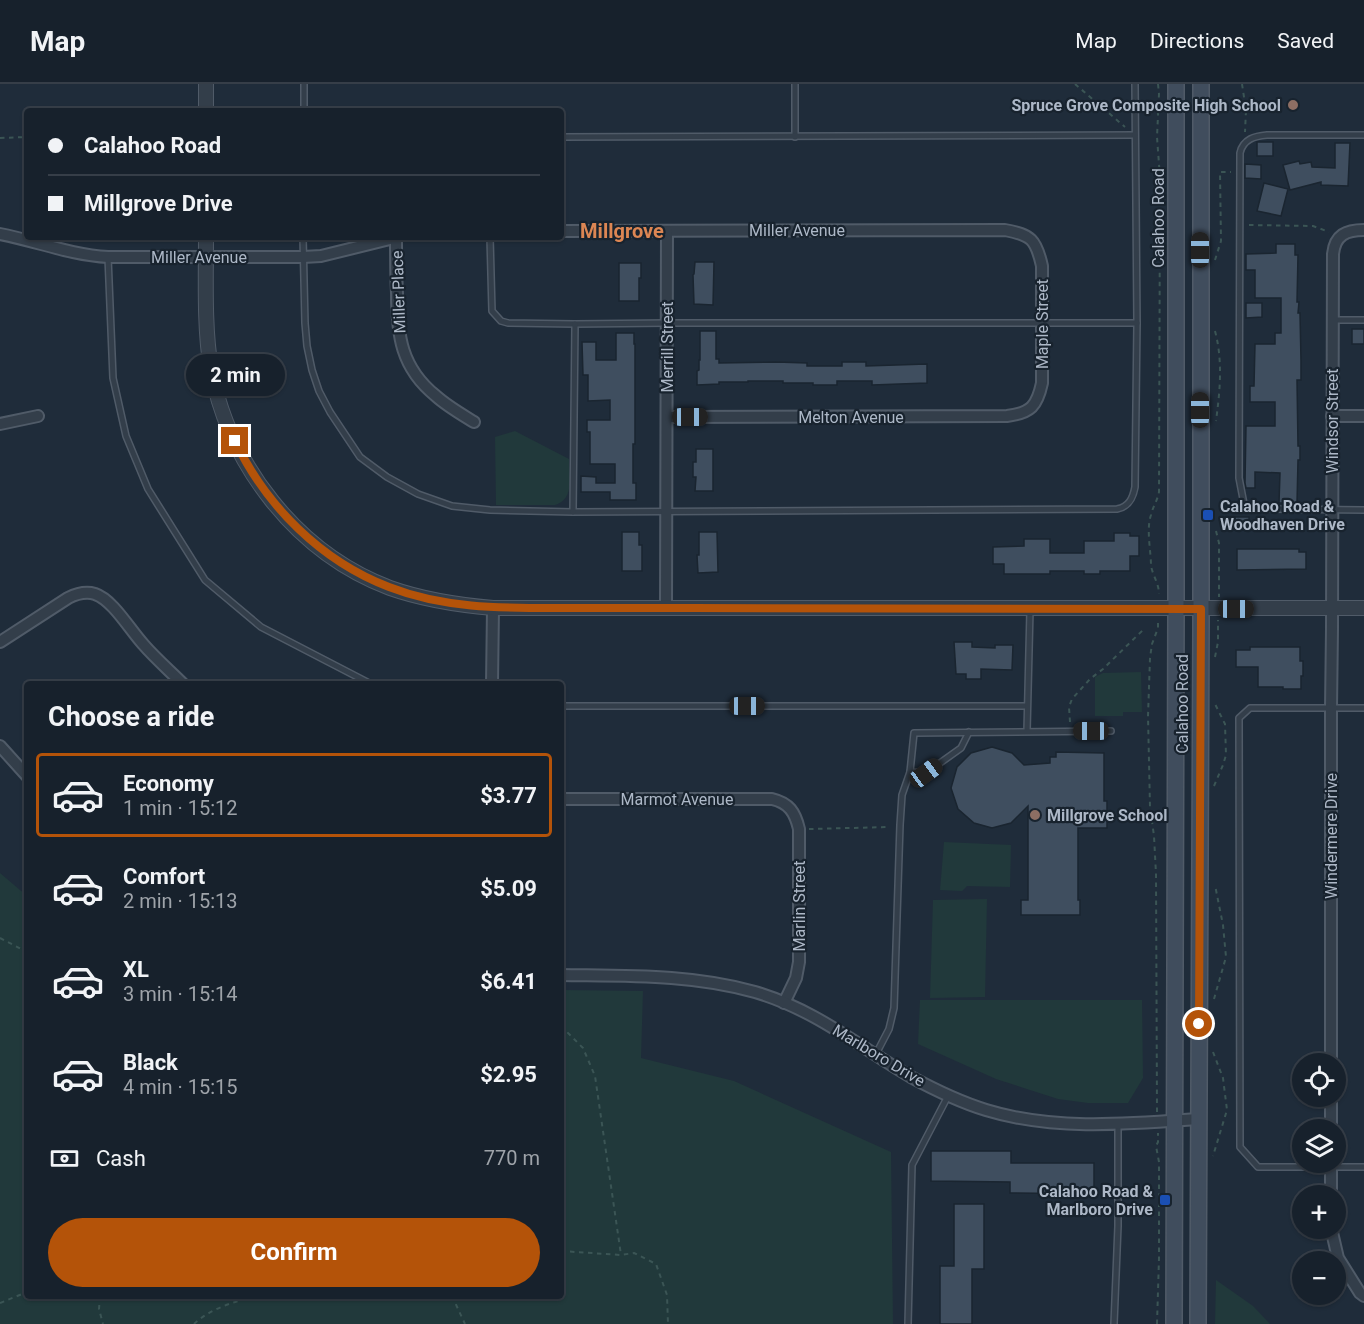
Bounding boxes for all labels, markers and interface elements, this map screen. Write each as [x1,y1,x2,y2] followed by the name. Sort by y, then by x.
[30,25,85,58] text: Map
[1075,29,1117,53] text: Map
[1150,29,1244,53] text: Directions
[1277,29,1334,53] text: Saved
[1011,96,1281,115] place label: Spruce Grove Composite High School
[1286,98,1300,112] marker: Spruce Grove Composite High School
[84,133,221,158] text: Calahoo Road
[1149,168,1168,268] street label: Calahoo Road
[84,191,233,216] text: Millgrove Drive
[580,219,664,243] district label: Millgrove
[749,221,845,240] street label: Miller Avenue
[1191,232,1209,268] car
[151,248,247,267] street label: Miller Avenue
[388,250,409,334] street label: Miller Place
[1033,279,1052,369] street label: Maple Street
[658,301,677,393] street label: Merrill Street
[186,354,284,396] callout: 2 min
[210,363,261,387] text: 2 min
[1323,369,1342,473] street label: Windsor Street
[1191,392,1209,428] car
[672,408,708,426] car
[798,408,904,427] street label: Melton Avenue
[221,427,248,454] route end
[1220,497,1345,534] place label: Calahoo Road & Woodhaven Drive
[1201,508,1215,522] marker: Calahoo Road & Woodhaven Drive
[1218,600,1254,618] car
[1173,654,1192,754] street label: Calahoo Road
[729,697,765,715] car
[48,701,214,733] text: Choose a ride
[1073,722,1109,740] car
[906,755,946,791] car
[51,768,105,822] icon: car
[123,771,214,796] text: Economy
[1322,773,1341,899] street label: Windermere Drive
[480,783,537,808] text: $3.77
[621,790,733,809] street label: Marmot Avenue
[123,796,238,820] text: 1 min · 15:12
[1047,806,1167,825] place label: Millgrove School
[1028,808,1042,822] marker: Millgrove School
[51,861,105,915] icon: car
[790,861,809,951] street label: Marlin Street
[123,864,205,889] text: Comfort
[480,876,537,901] text: $5.09
[123,889,238,913] text: 2 min · 15:13
[51,954,105,1008] icon: car
[123,957,149,982] text: XL
[480,969,537,994] text: $6.41
[123,982,238,1006] text: 3 min · 15:14
[1185,1010,1212,1037] route start
[829,1020,928,1090] street label: Marlboro Drive
[51,1047,105,1101] icon: car
[123,1050,178,1075] text: Black
[1292,1053,1346,1305] map controls
[1292,1053,1346,1107] button: locate
[480,1062,537,1087] text: $2.95
[123,1075,238,1099] text: 4 min · 15:15
[1292,1119,1346,1173] button: layers
[48,1142,81,1175] icon: cash
[96,1146,146,1171] text: Cash
[484,1146,540,1170] text: 770 m
[1039,1182,1153,1219] place label: Calahoo Road & Marlboro Drive
[1292,1185,1346,1239] button: +
[1158,1193,1172,1207] marker: Calahoo Road & Marlboro Drive
[48,1218,540,1287] button: Confirm
[1292,1251,1346,1305] button: −

